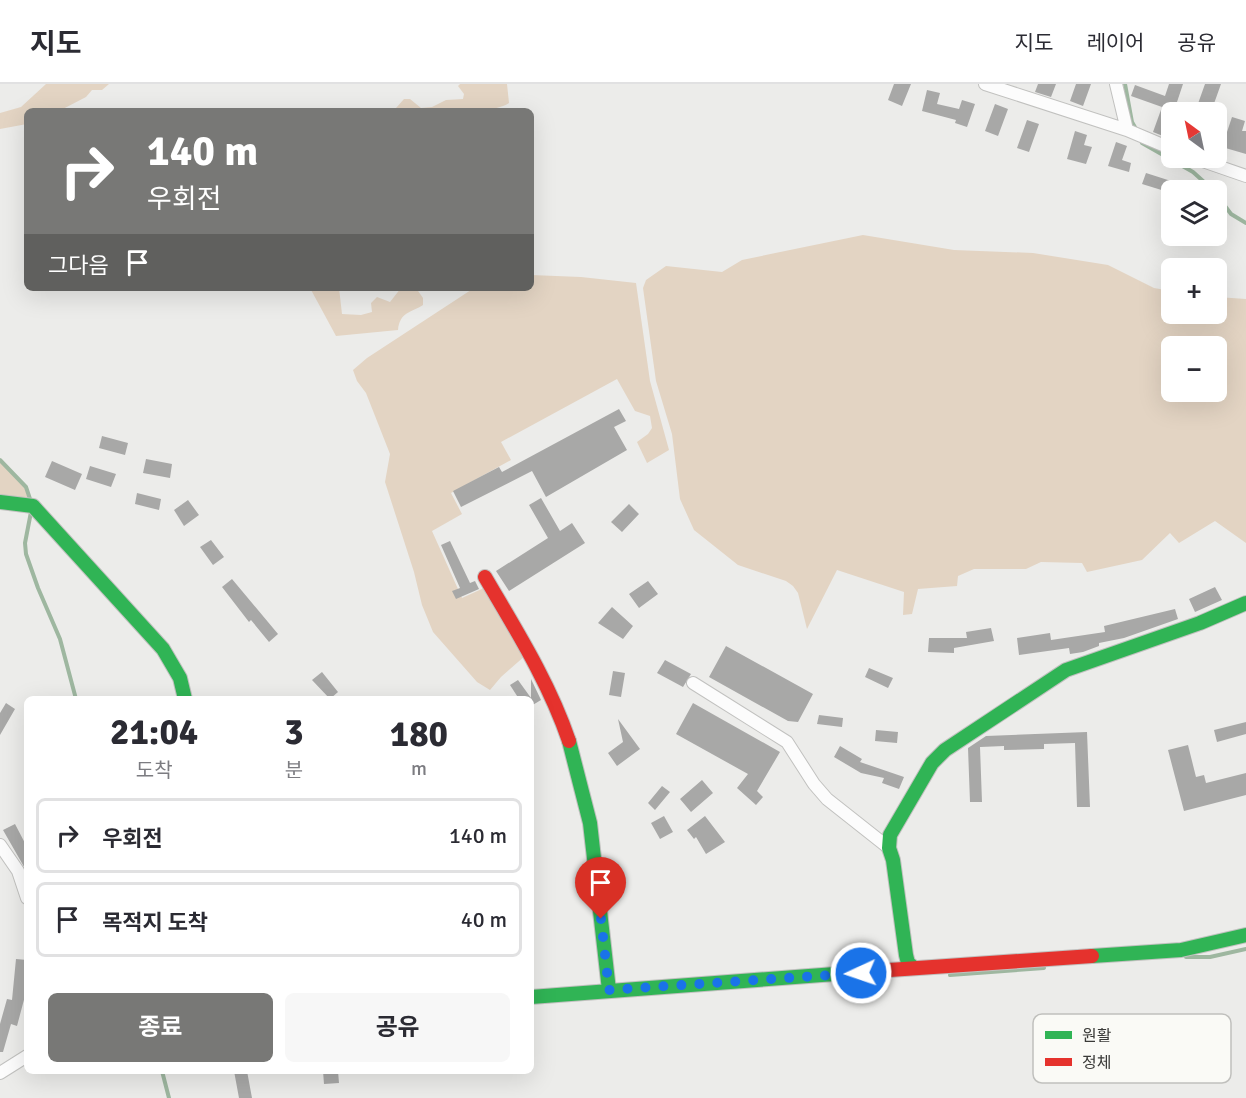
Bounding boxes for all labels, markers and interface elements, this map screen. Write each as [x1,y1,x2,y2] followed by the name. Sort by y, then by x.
[30,27,82,61] text: 지도
[1015,30,1053,56] text: 지도
[1086,30,1144,56] text: 레이어
[1177,30,1216,56] text: 공유
[1161,102,1227,168] north arrow
[1161,102,1227,402] map controls
[147,126,258,177] text: 140 m
[48,132,126,210] icon: right
[1161,180,1227,246] button: layers
[147,183,222,216] text: 우회전
[121,246,154,279] icon: arrive
[48,252,109,279] text: 그다음
[1161,258,1227,324] button: +
[1161,336,1227,402] button: −
[110,710,198,755] text: 21:04
[284,710,304,755] text: 3
[390,712,448,757] text: 180
[411,756,427,781] text: m
[136,758,173,783] text: 도착
[285,758,303,783] text: 분
[51,819,84,852] icon: right
[449,822,507,849] text: 140 m
[102,825,163,852] text: 우회전
[575,857,626,919] pin
[584,866,617,899] icon: arrive
[51,903,84,936] icon: arrive
[461,906,507,933] text: 40 m
[102,909,208,936] text: 목적지 도착
[829,941,893,1005] position arrow
[48,993,273,1062] button: 종료
[285,993,510,1062] button: 공유
[1033,1014,1231,1083] legend
[1082,1026,1112,1046] text: 원활
[1082,1053,1111,1073] text: 정체

